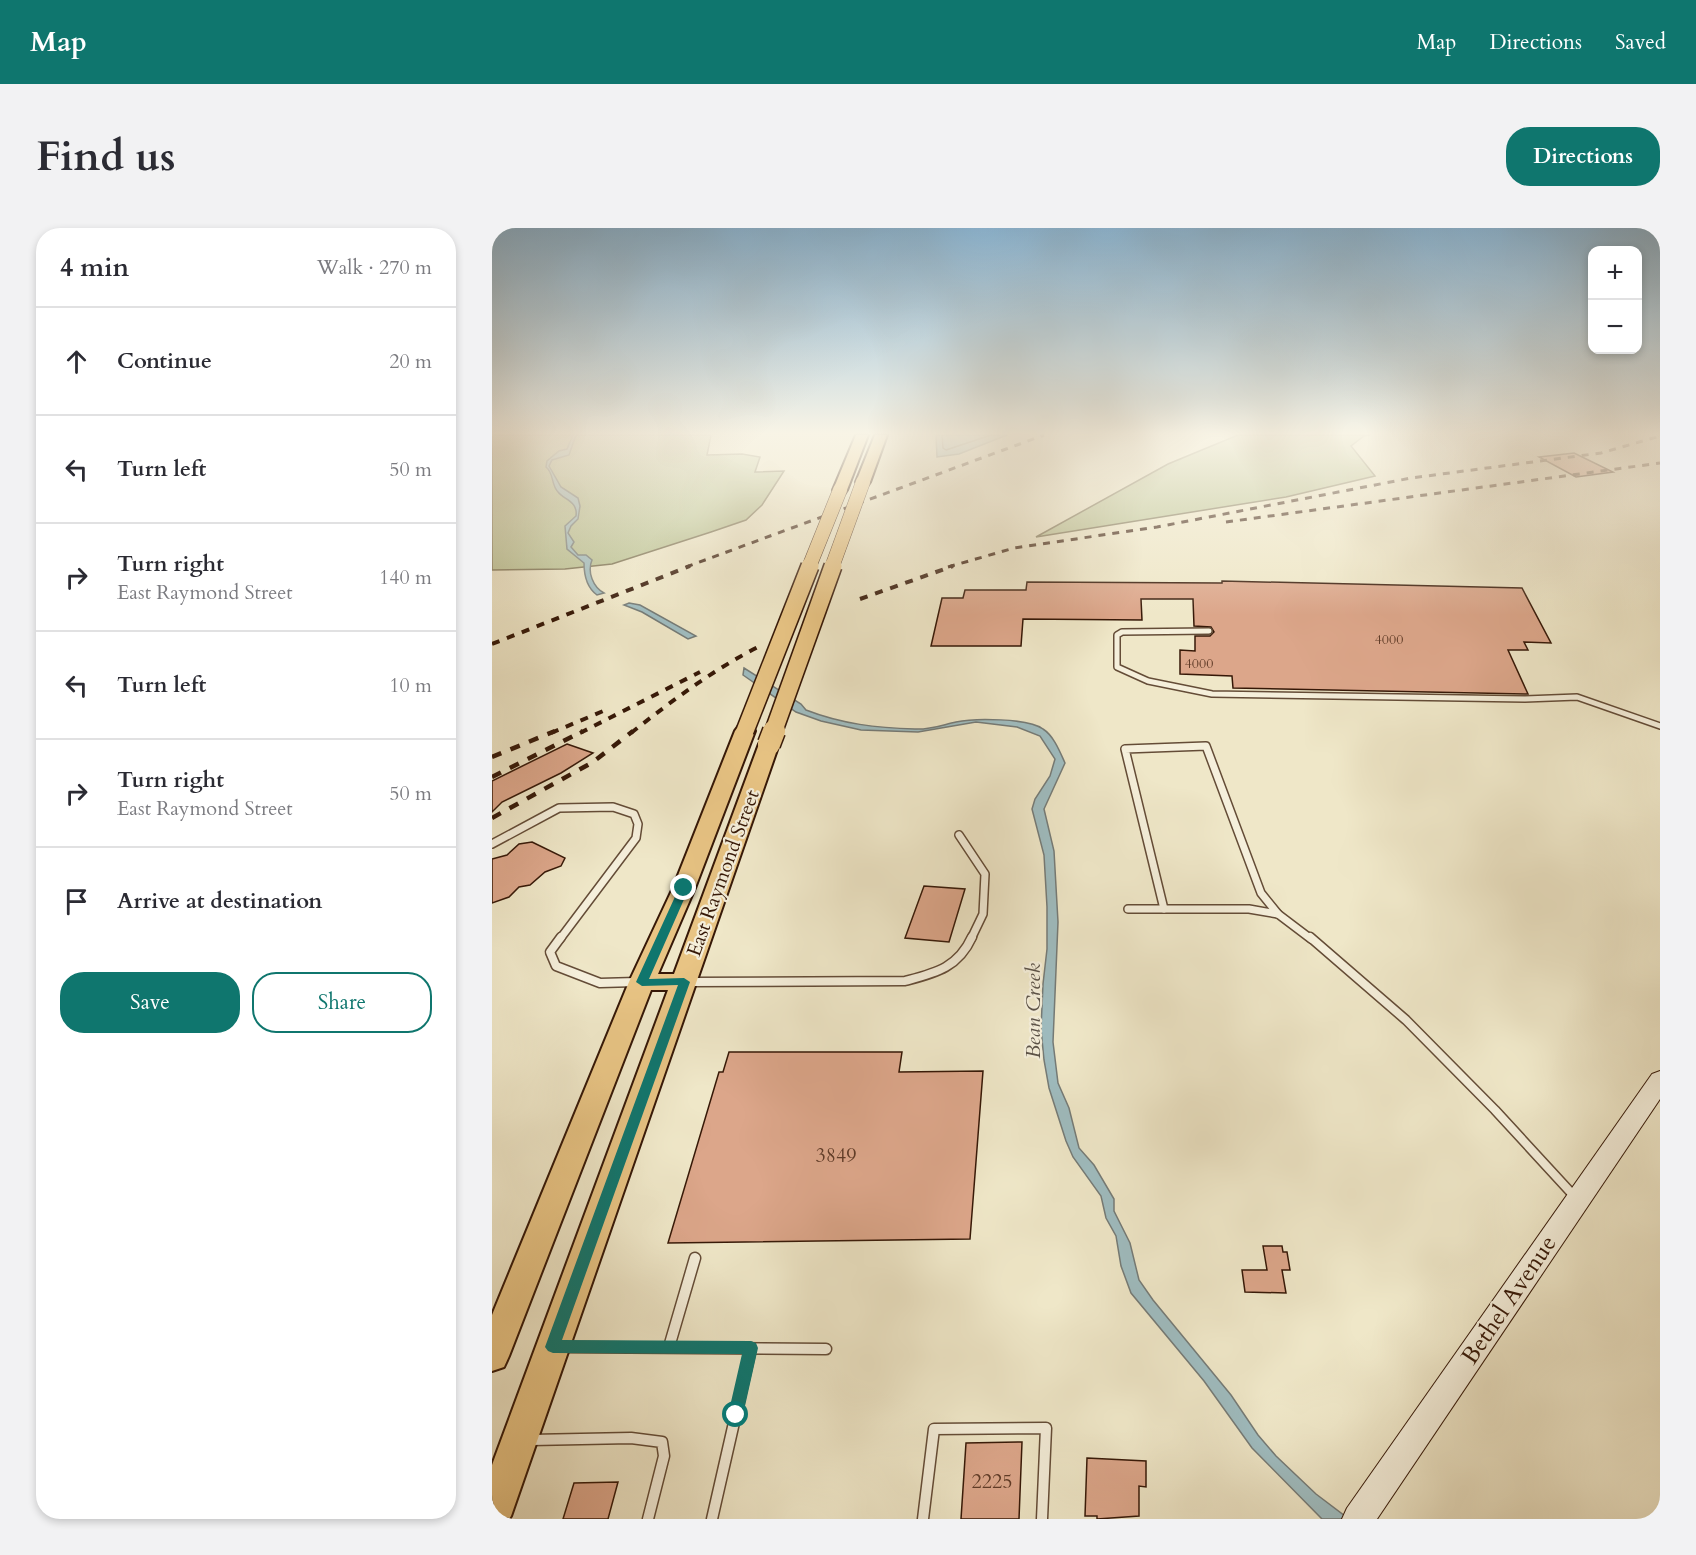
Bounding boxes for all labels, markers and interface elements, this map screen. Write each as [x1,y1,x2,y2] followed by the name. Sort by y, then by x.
[30,23,87,61] text: Map
[1416,28,1456,57] text: Map
[1489,28,1582,57] text: Directions
[1615,28,1666,57] text: Saved
[1506,127,1660,186] button: Directions
[36,128,176,185] text: Find us
[1588,246,1642,354] map controls
[1588,246,1642,300] button: +
[60,250,129,285] text: 4 min
[317,254,432,281] text: Walk · 270 m
[1588,300,1642,354] button: −
[60,345,93,378] icon: ahead
[117,346,212,376] text: Continue
[389,348,432,375] text: 20 m
[60,453,93,486] icon: left
[117,454,206,484] text: Turn left
[389,456,432,483] text: 50 m
[117,549,224,579] text: Turn right
[60,561,93,594] icon: right
[379,564,432,591] text: 140 m
[117,579,293,606] text: East Raymond Street
[1375,630,1403,649] house number: 4000
[1185,654,1213,673] house number: 4000
[60,669,93,702] icon: left
[117,670,206,700] text: Turn left
[389,672,432,699] text: 10 m
[117,765,224,795] text: Turn right
[60,777,93,810] icon: right
[389,780,432,807] text: 50 m
[680,785,766,960] street label: East Raymond Street
[117,795,293,822] text: East Raymond Street
[670,874,696,900] route end
[60,885,93,918] icon: arrive
[117,886,322,916] text: Arrive at destination
[1019,963,1048,1059] water label: Bean Creek
[60,972,240,1033] button: Save
[252,972,432,1033] button: Share
[816,1142,856,1169] house number: 3849
[1454,1229,1564,1371] street label: Bethel Avenue
[722,1401,748,1427] route start
[972,1468,1012,1495] house number: 2225

